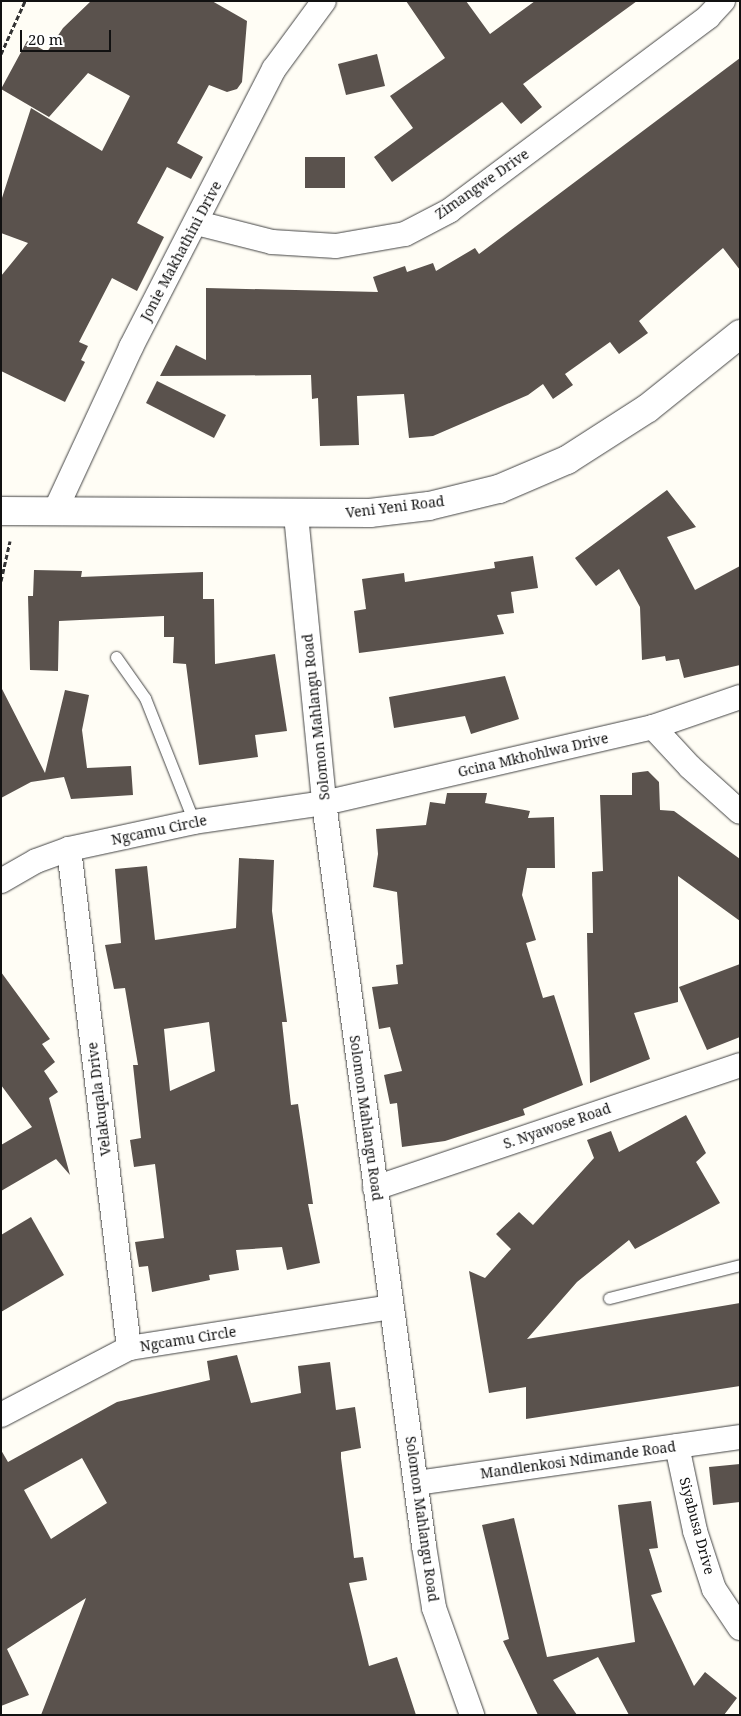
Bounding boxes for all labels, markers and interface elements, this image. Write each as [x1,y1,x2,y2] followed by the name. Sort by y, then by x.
[22,20,114,52] scale bar
[28,29,63,49] text: 20 m
[432,145,532,223] street label: Zimangwe Drive
[137,178,225,324] street label: Jonie Makhathini Drive
[345,493,445,521] street label: Veni Yeni Road
[299,633,333,801] street label: Solomon Mahlangu Road
[456,730,610,780] street label: Gcina Mkhohlwa Drive
[110,812,208,848] street label: Ngcamu Circle
[346,1034,386,1202] street label: Solomon Mahlangu Road
[84,1041,114,1157] street label: Velakuqala Drive
[501,1100,613,1152] street label: S. Nyawose Road
[139,1323,237,1355] street label: Ngcamu Circle
[402,1435,442,1603] street label: Solomon Mahlangu Road
[479,1438,677,1482] street label: Mandlenkosi Ndimande Road
[676,1476,718,1576] street label: Siyabusa Drive

